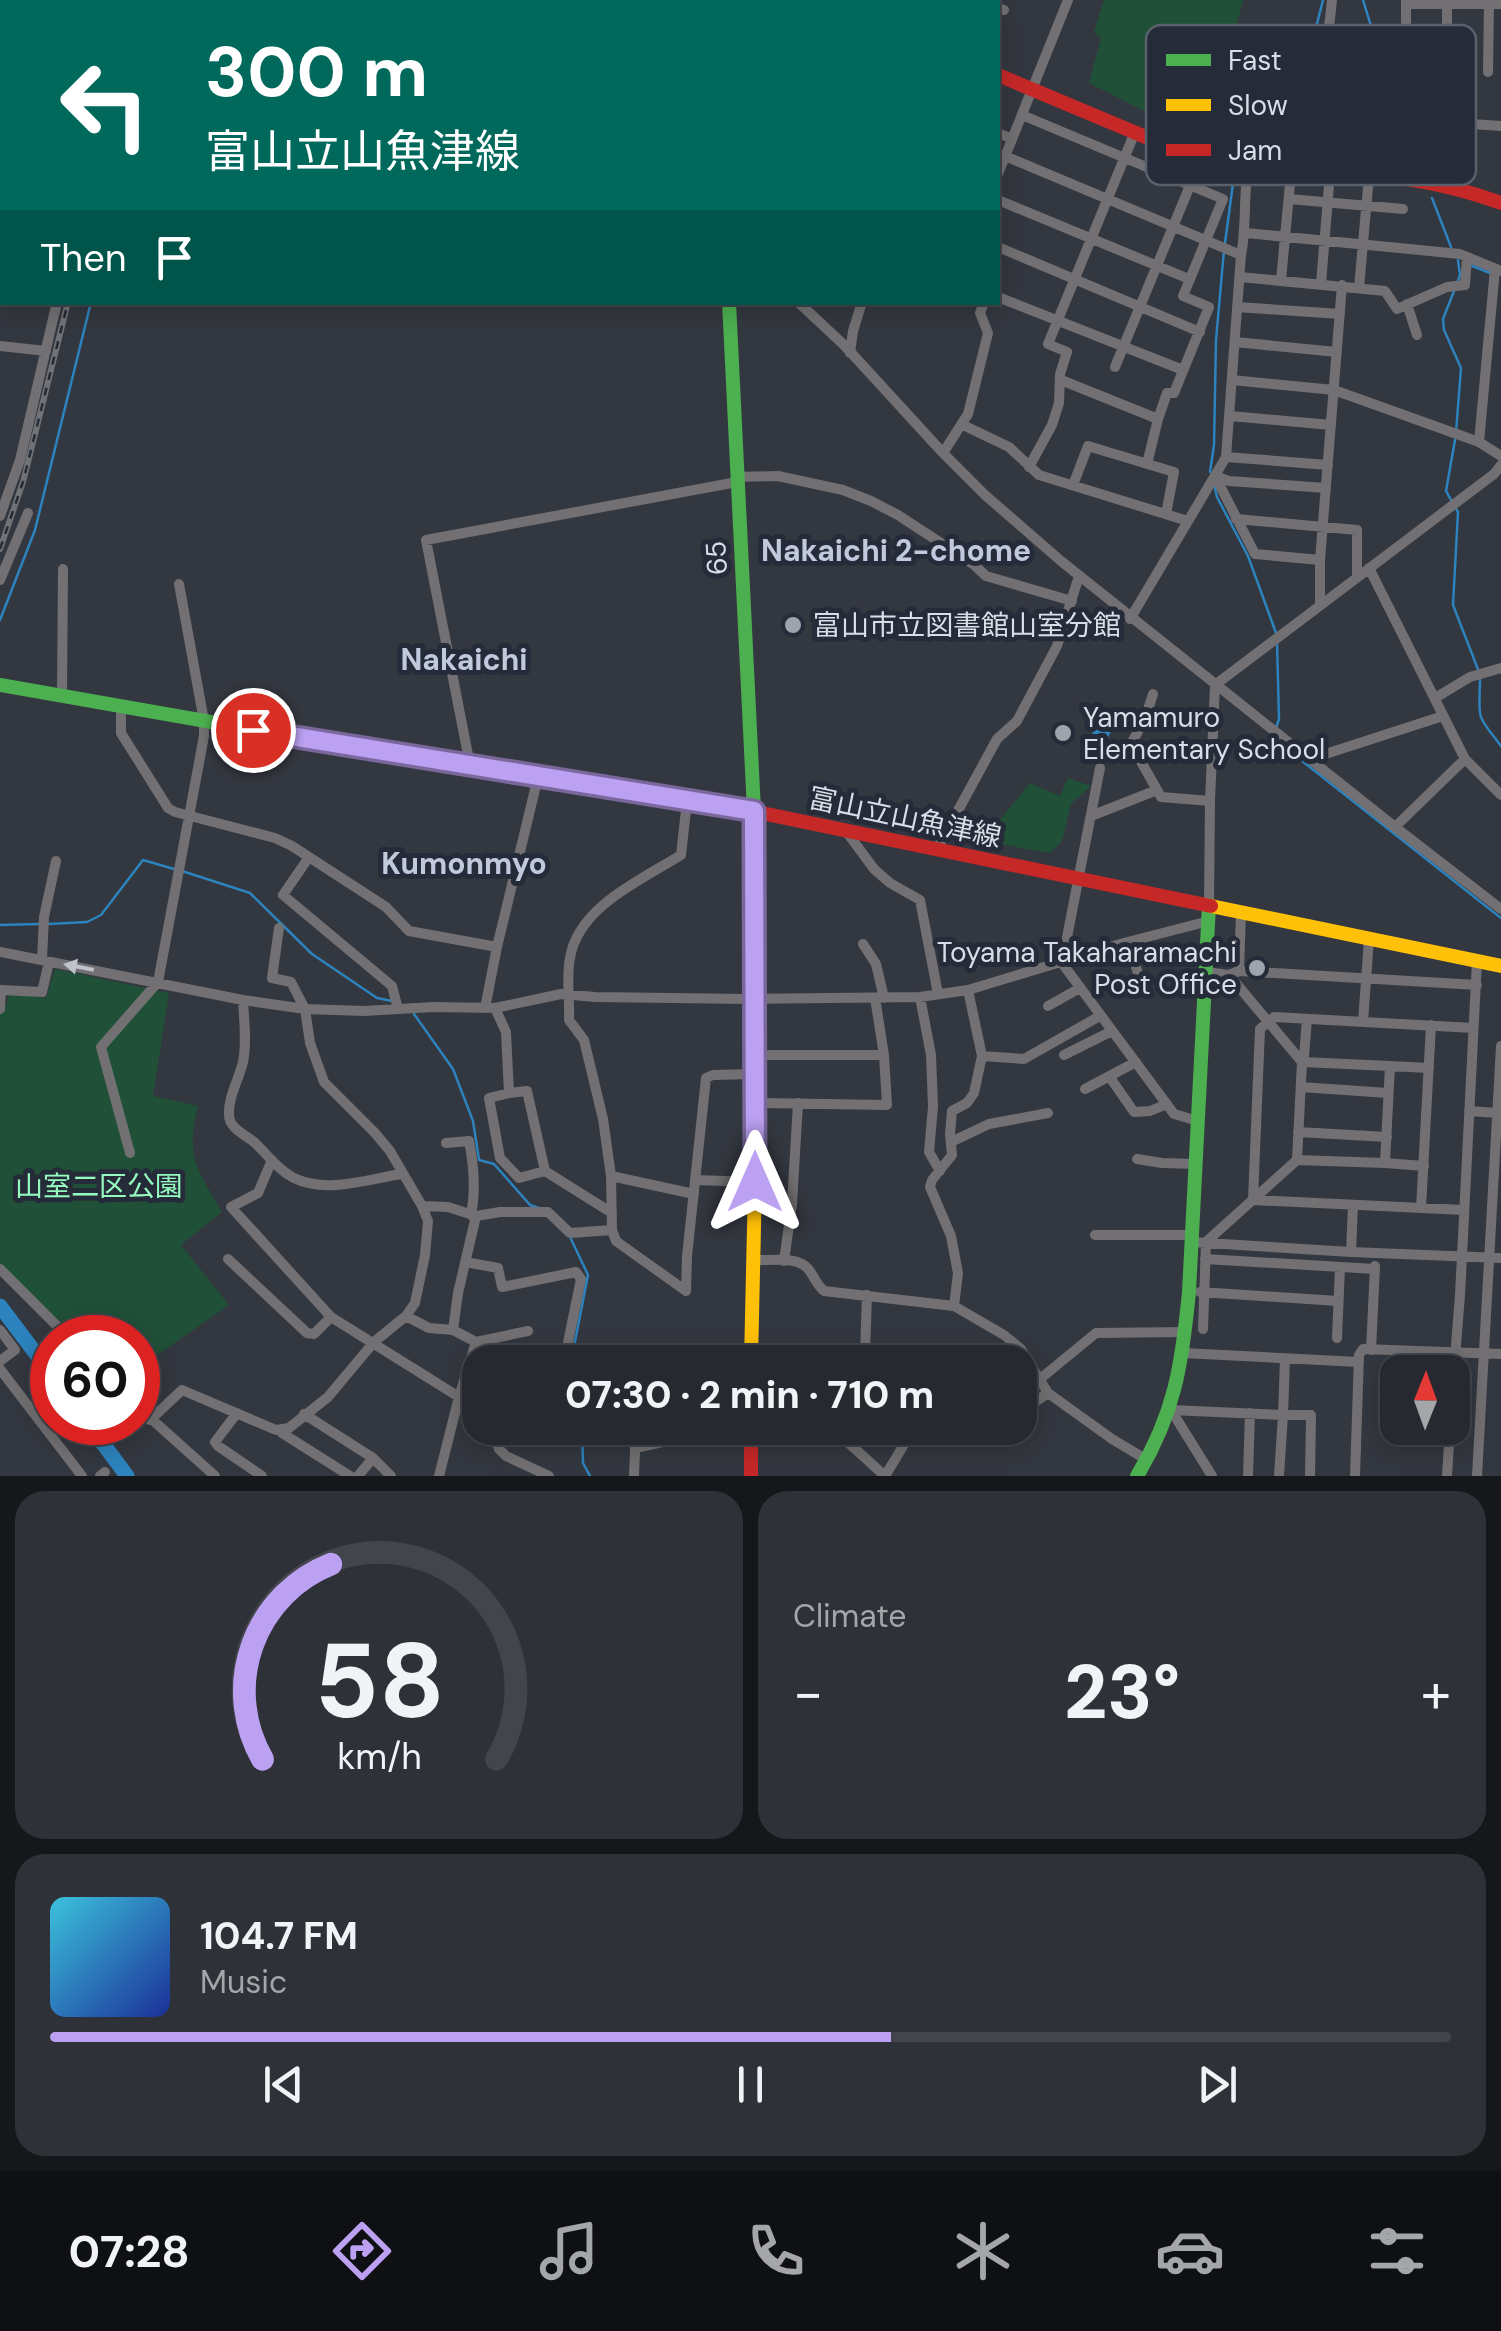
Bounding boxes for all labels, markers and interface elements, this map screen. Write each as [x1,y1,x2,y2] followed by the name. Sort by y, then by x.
[1146,25,1476,185] legend
[205,27,428,118] text: 300 m
[40,40,170,170] icon: left
[1228,42,1282,79] text: Fast
[1228,87,1288,124] text: Slow
[205,122,520,181] text: 富山立山魚津線
[1228,132,1282,169] text: Jam
[147,230,202,285] icon: arrive
[40,233,127,283] text: Then
[761,531,1031,570] district label: Nakaichi 2-chome
[697,540,736,576] street label: 65
[813,607,1121,644] place label: 富山市立図書館山室分館
[782,614,804,636] marker: 富山市立図書館山室分館
[401,640,527,679] district label: Nakaichi
[211,688,296,773] pin
[1083,699,1325,768] place label: Yamamuro Elementary School
[226,703,281,758] icon: arrive
[1052,722,1074,744] marker: Yamamuro Elementary School
[805,779,1005,856] street label: 富山立山魚津線
[381,844,547,883] district label: Kumonmyo
[937,934,1237,1003] place label: Toyama Takaharamachi Post Office
[1246,957,1268,979] marker: Toyama Takaharamachi Post Office
[63,959,94,975] one-way arrow
[703,1130,807,1234] position arrow
[15,1168,183,1205] park label: 山室二区公園
[30,1315,160,1445] speed limit sign: 60
[1380,1355,1470,1445] north arrow
[1380,1355,1470,1445] map controls
[565,1370,934,1420] text: 07:30 · 2 min · 710 m
[793,1595,907,1637] text: Climate
[314,1614,444,1749] text: 58
[1064,1644,1180,1741] text: 23°
[793,1657,823,1729] text: −
[1421,1657,1451,1729] text: +
[337,1734,421,1780] text: km/h
[200,1911,358,1961] text: 104.7 FM
[200,1961,287,2003] text: Music
[256,2057,311,2112] icon: previous
[723,2057,778,2112] icon: pause
[1190,2057,1245,2112] icon: next
[327,2216,397,2286] icon: directions
[534,2216,604,2286] icon: music
[741,2216,811,2286] icon: phone
[948,2216,1018,2286] icon: climate
[1155,2216,1225,2286] icon: car
[1362,2216,1432,2286] icon: filters
[69,2222,190,2281] text: 07:28

